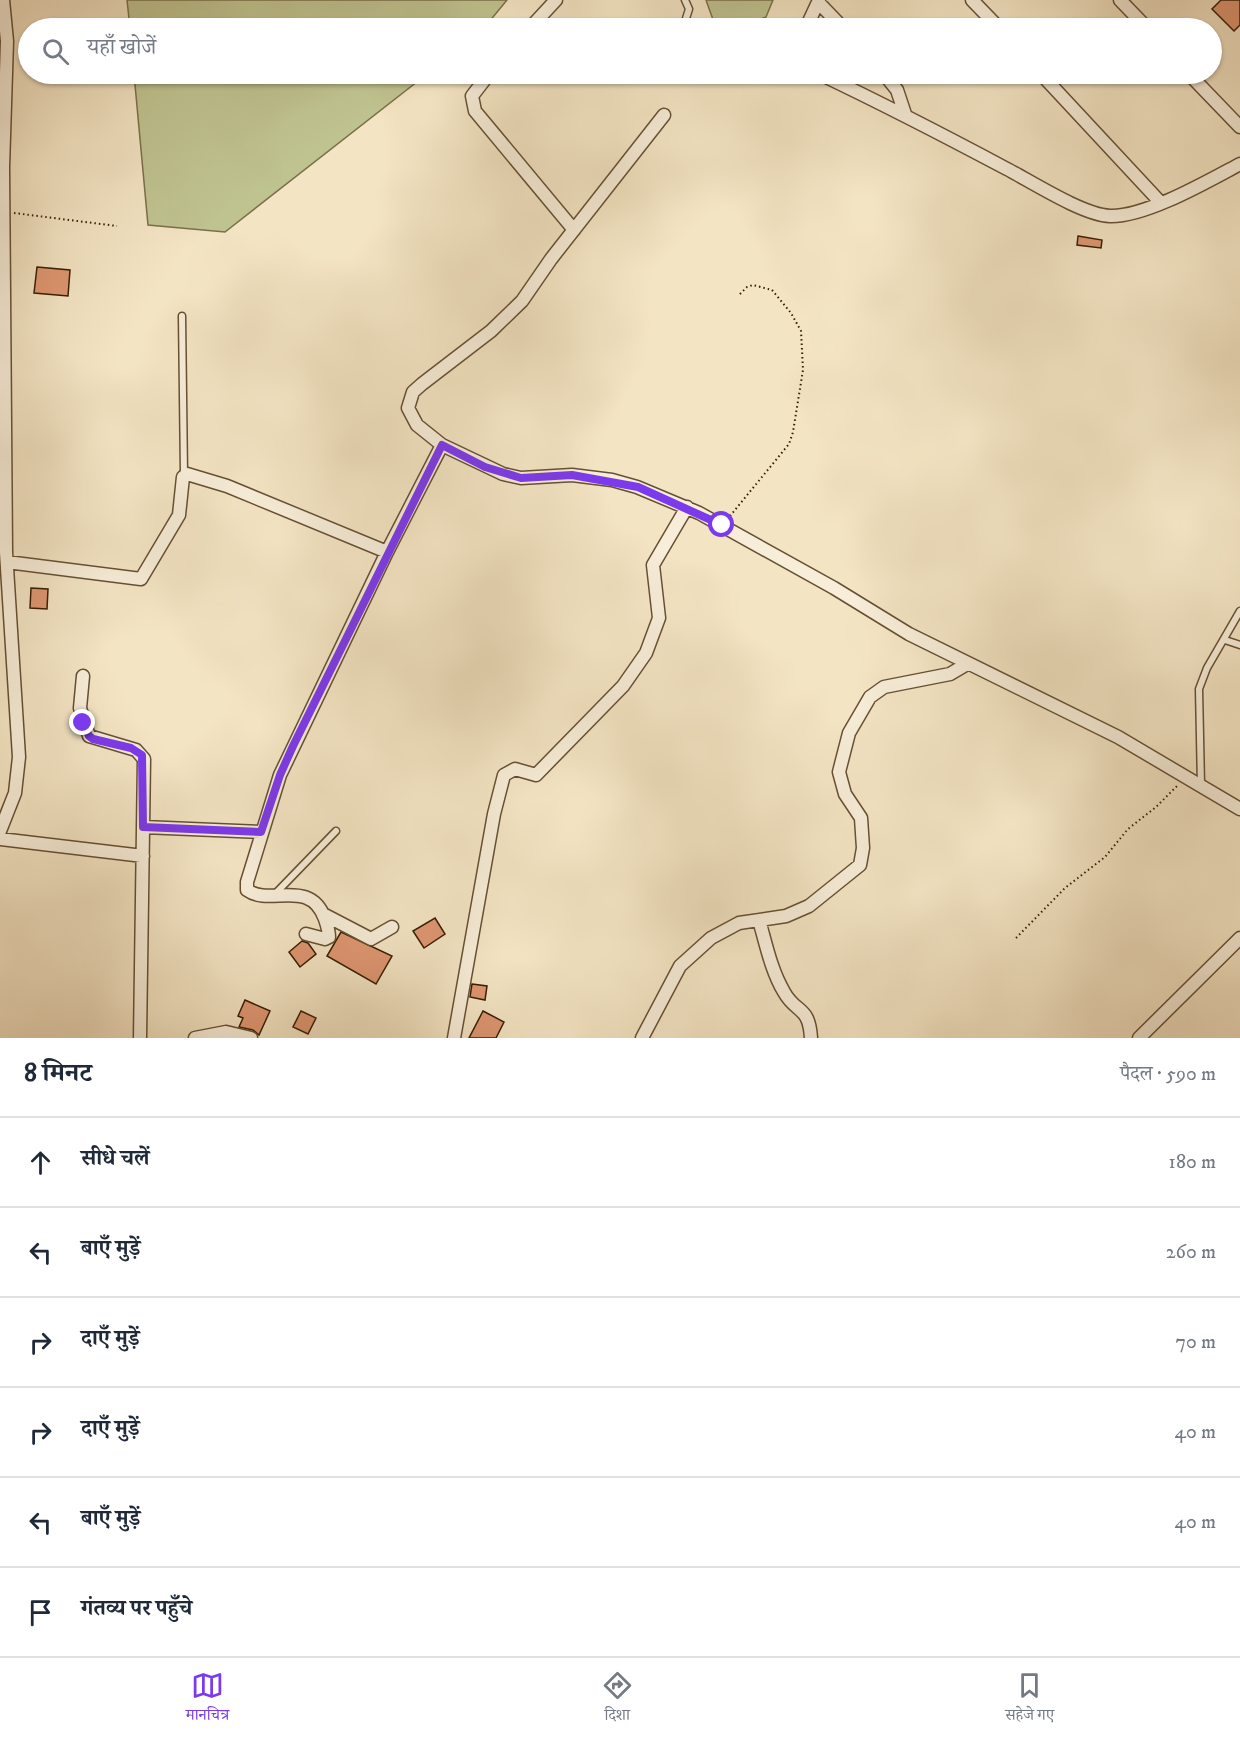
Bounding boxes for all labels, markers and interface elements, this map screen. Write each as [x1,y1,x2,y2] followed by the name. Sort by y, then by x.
[18,18,1222,84] search box
[87,34,156,61] text: यहाँ खोजें
[39,35,72,68] icon: search
[708,511,734,537] route start
[69,709,95,735] route end
[24,1057,92,1090] text: 8 मिनट
[1120,1062,1216,1087] text: पैदल · 590 m
[81,1145,150,1172] text: सीधे चलें
[24,1146,57,1179] icon: ahead
[1169,1150,1216,1175] text: 180 m
[81,1235,140,1262] text: बाएँ मुड़ें
[24,1236,57,1269] icon: left
[1166,1240,1216,1265] text: 260 m
[81,1325,140,1352] text: दाएँ मुड़ें
[24,1326,57,1359] icon: right
[1175,1330,1216,1355] text: 70 m
[81,1415,140,1442] text: दाएँ मुड़ें
[24,1416,57,1449] icon: right
[1174,1420,1216,1445] text: 40 m
[81,1505,140,1532] text: बाएँ मुड़ें
[24,1506,57,1539] icon: left
[1174,1510,1216,1535] text: 40 m
[81,1595,192,1622] text: गंतव्य पर पहुँचे
[24,1596,57,1629] icon: arrive
[186,1669,229,1730] tab: मानचित्र
[601,1669,634,1730] tab: दिशा
[1005,1669,1054,1730] tab: सहेजे गए

